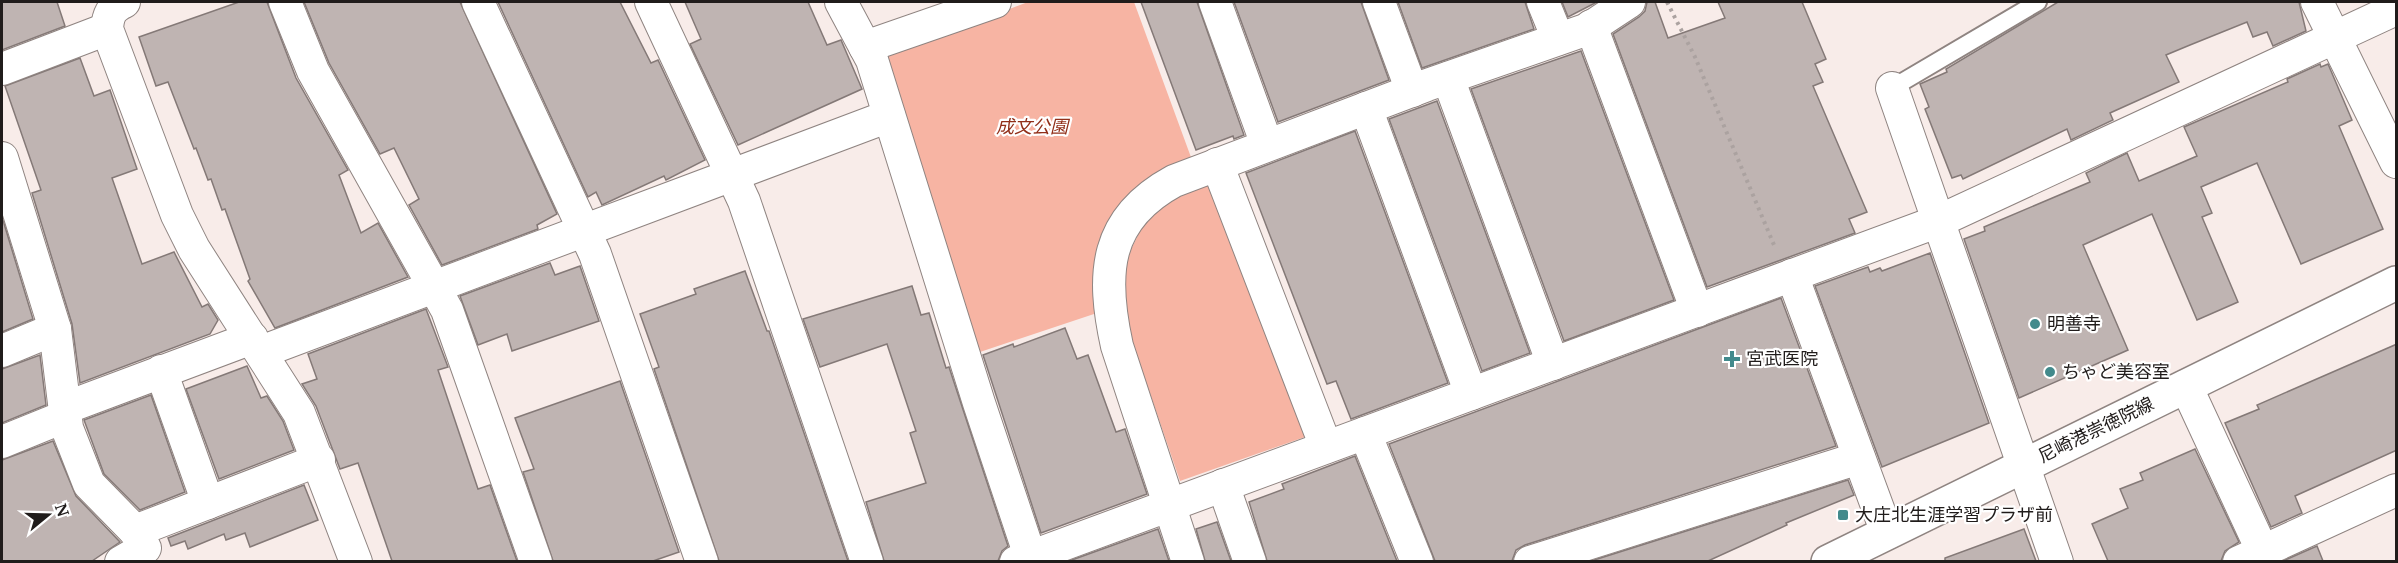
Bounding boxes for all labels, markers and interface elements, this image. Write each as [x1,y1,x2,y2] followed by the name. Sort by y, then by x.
[996,114,1071,138] park label: 成文公園
[2047,311,2101,335] place label: 明善寺
[2028,317,2042,331] marker: 明善寺
[1746,346,1818,370] place label: 宮武医院
[1723,350,1741,368] marker: 宮武医院
[2062,359,2170,383] place label: ちゃど美容室
[2043,365,2057,379] marker: ちゃど美容室
[2034,391,2157,468] street label: 尼崎港崇徳院線
[18,485,78,545] north arrow
[50,501,75,520] text: N
[1855,502,2053,526] place label: 大庄北生涯学習プラザ前
[1836,508,1850,522] marker: 大庄北生涯学習プラザ前

